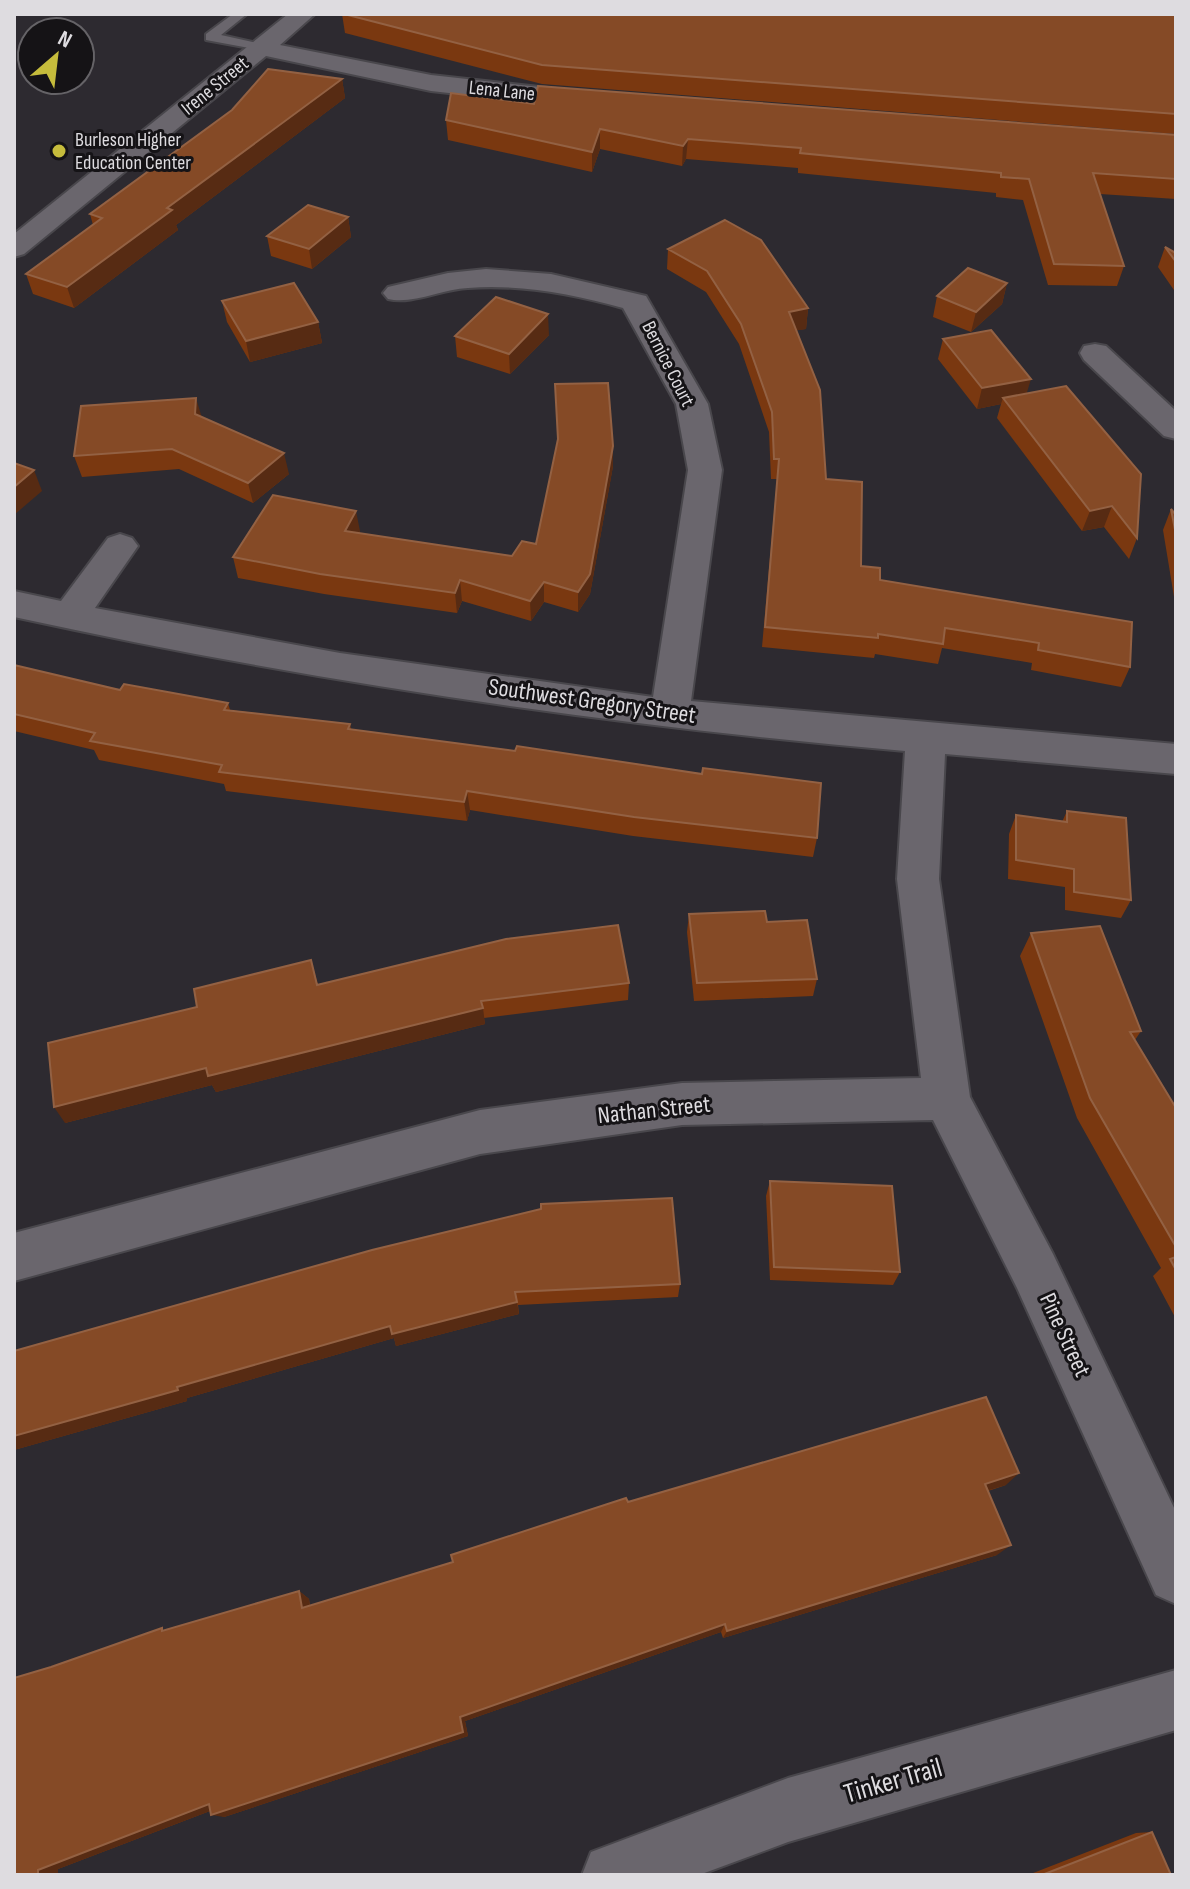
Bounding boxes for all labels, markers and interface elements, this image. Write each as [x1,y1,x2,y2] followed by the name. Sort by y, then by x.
[16,16,96,96] north arrow
[53,25,76,54] text: N
[177,52,253,120] street label: Irene Street
[468,76,536,106] street label: Lena Lane
[75,128,191,175] place label: Burleson Higher Education Center
[50,142,68,160] marker: Burleson Higher Education Center
[636,317,700,411] street label: Bernice Court
[486,672,698,730] street label: Southwest Gregory Street
[596,1090,712,1130] street label: Nathan Street
[1033,1289,1097,1381] street label: Pine Street
[840,1751,946,1811] street label: Tinker Trail

